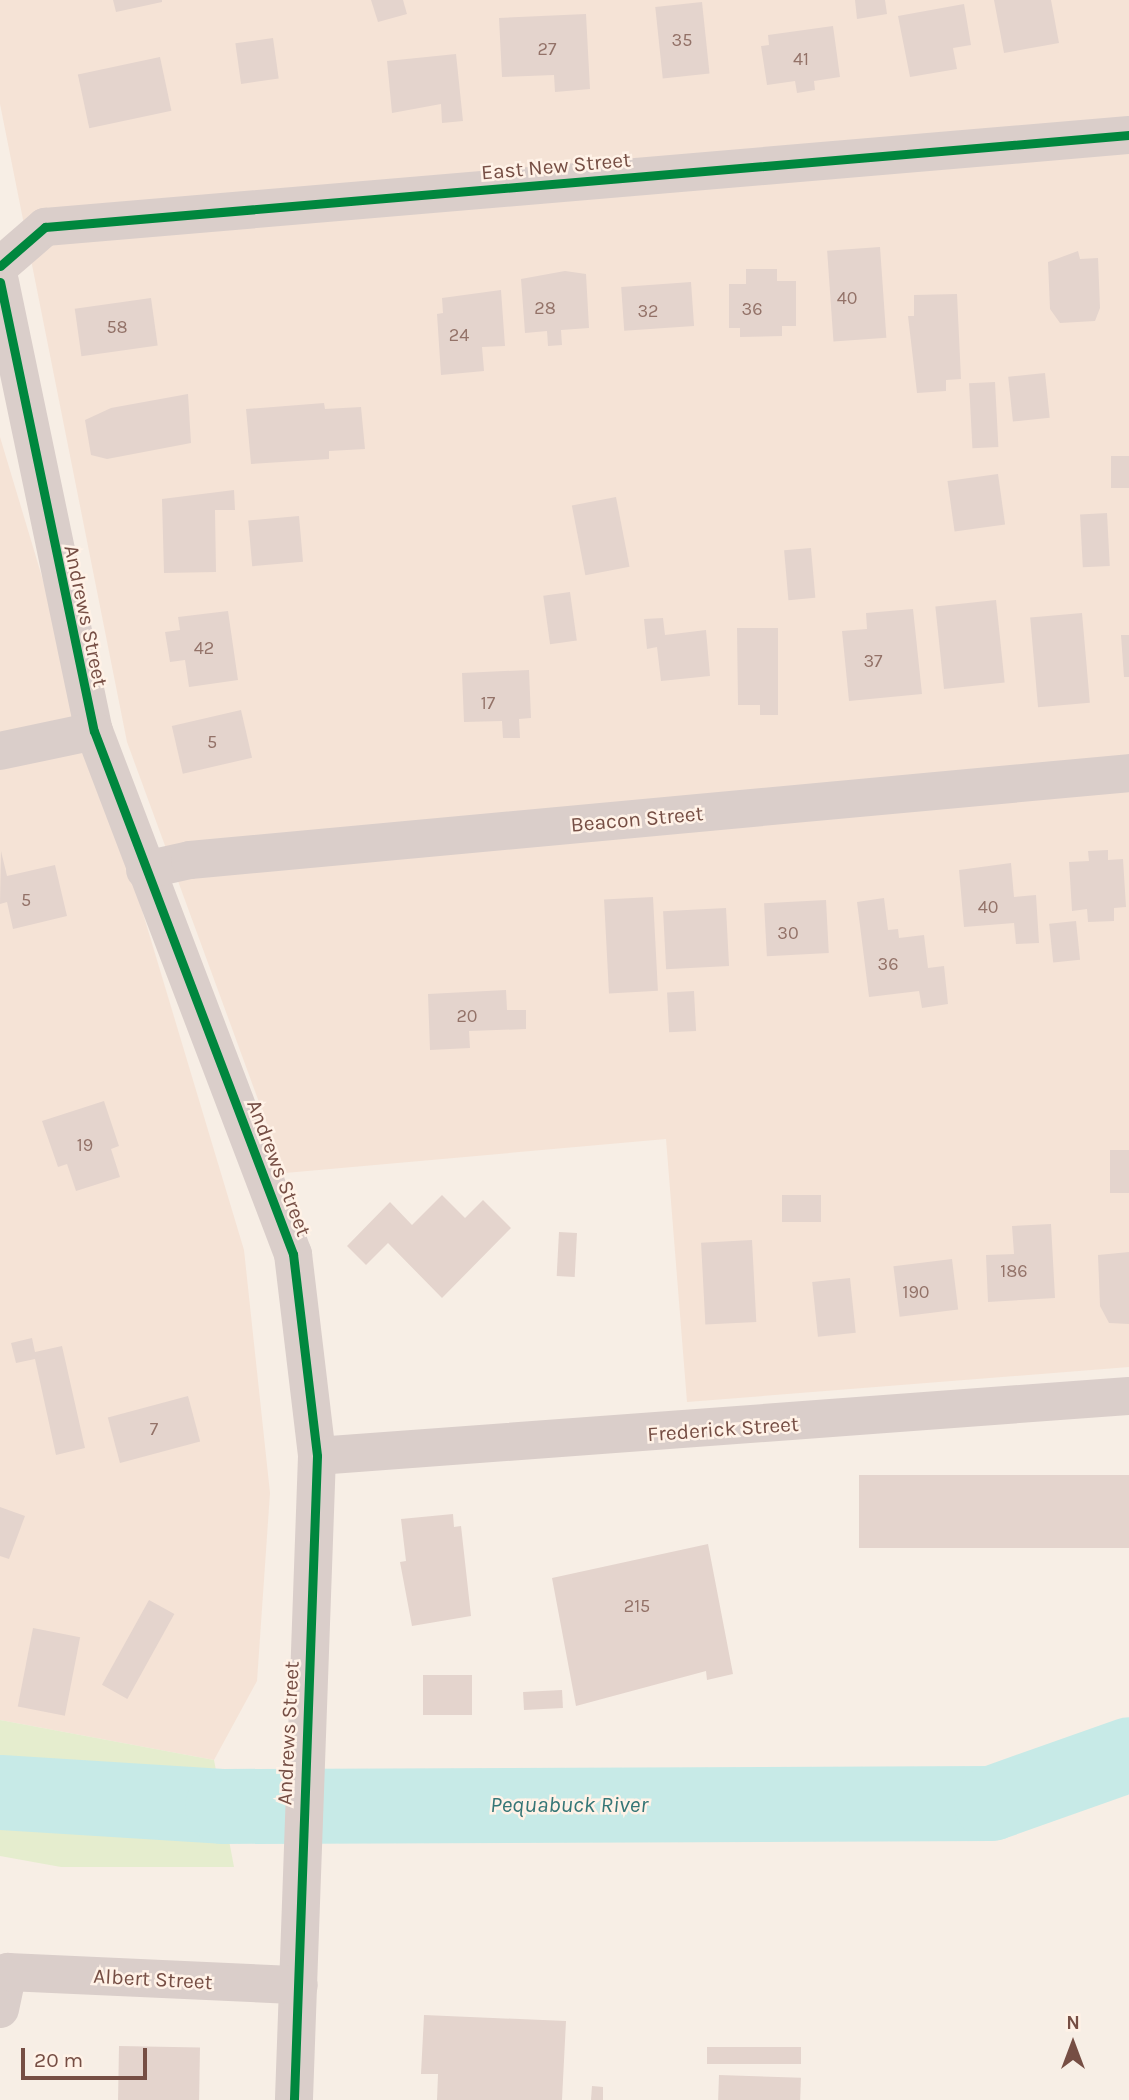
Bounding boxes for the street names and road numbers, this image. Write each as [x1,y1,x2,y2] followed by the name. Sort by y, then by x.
[480,147,632,185] street label: East New Street
[59,543,113,689] street label: Andrews Street
[570,801,704,837] street label: Beacon Street
[241,1096,317,1240] street label: Andrews Street
[646,1411,800,1447] street label: Frederick Street
[272,1660,304,1806] street label: Andrews Street
[93,1963,213,1995] street label: Albert Street

